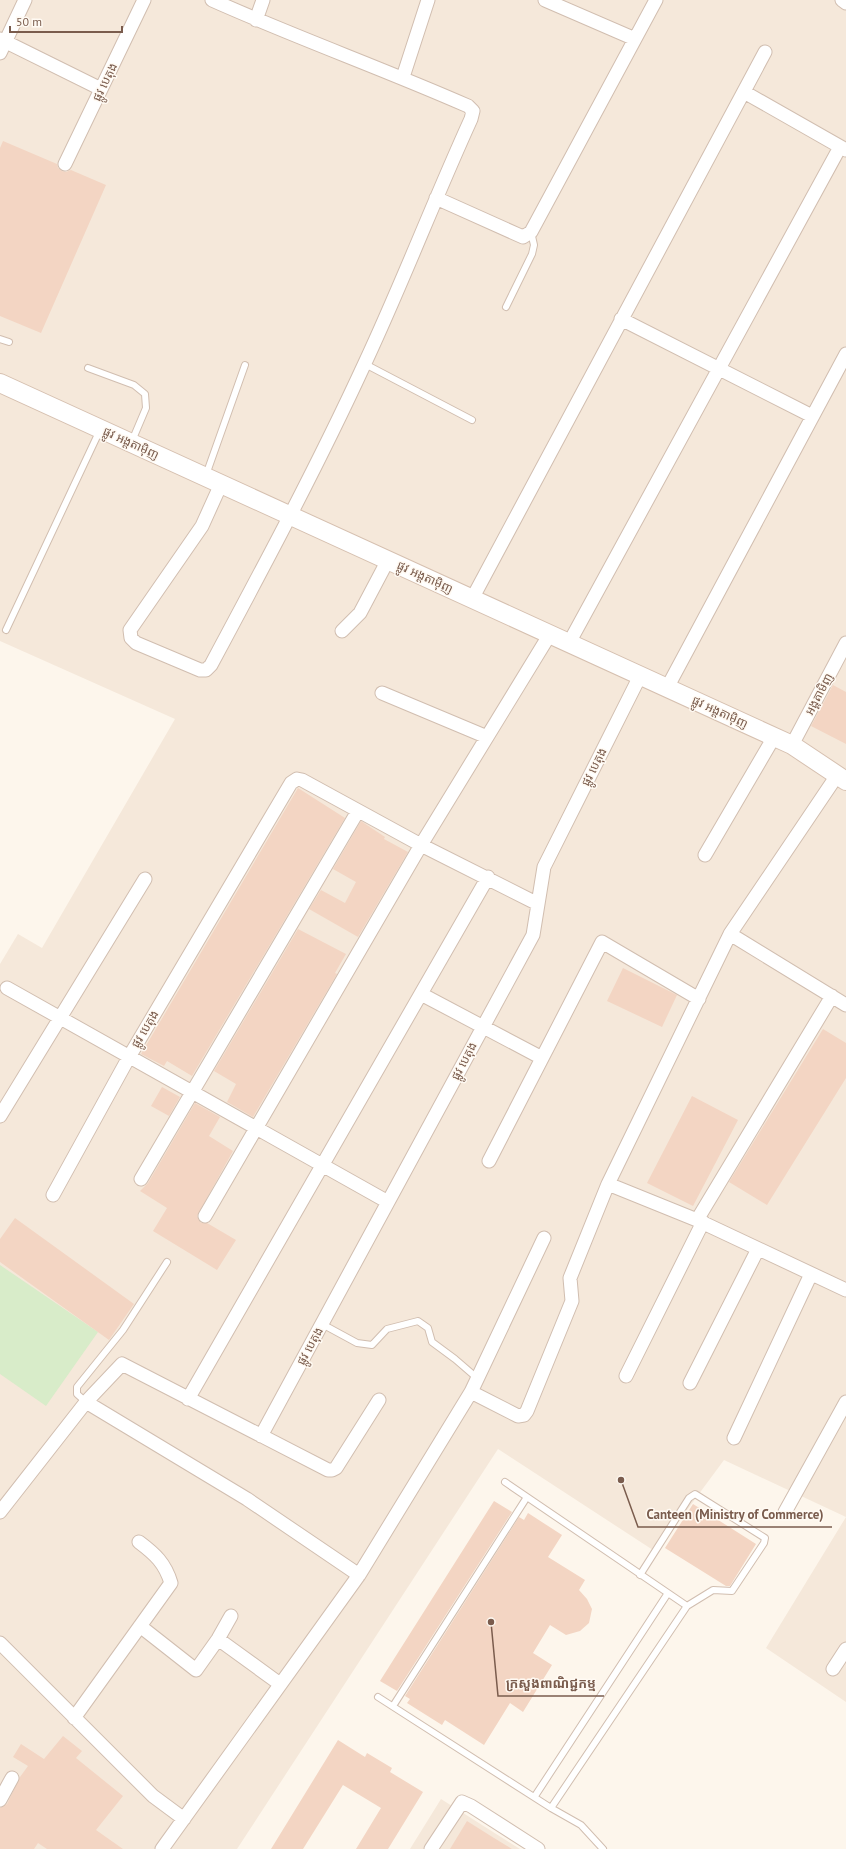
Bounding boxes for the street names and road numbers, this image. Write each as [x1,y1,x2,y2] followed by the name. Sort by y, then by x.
[89,60,123,105] street label: ផ្លូវ បេតុង
[99,423,162,465] street label: ផ្លូវ អង្តតាម៉ិញ
[393,557,456,599] street label: ផ្លូវ អង្តតាម៉ិញ
[801,670,836,717] street label: អង្គតាមិញ
[688,692,751,734] street label: ផ្លូវ អង្តតាម៉ិញ
[578,745,613,790] street label: ផ្លូវ បេតុង
[128,1007,165,1052] street label: ផ្លូវ បេតុង
[447,1039,483,1084] street label: ផ្លូវ បេតុង
[293,1324,329,1369] street label: ផ្លូវ បេតុង

